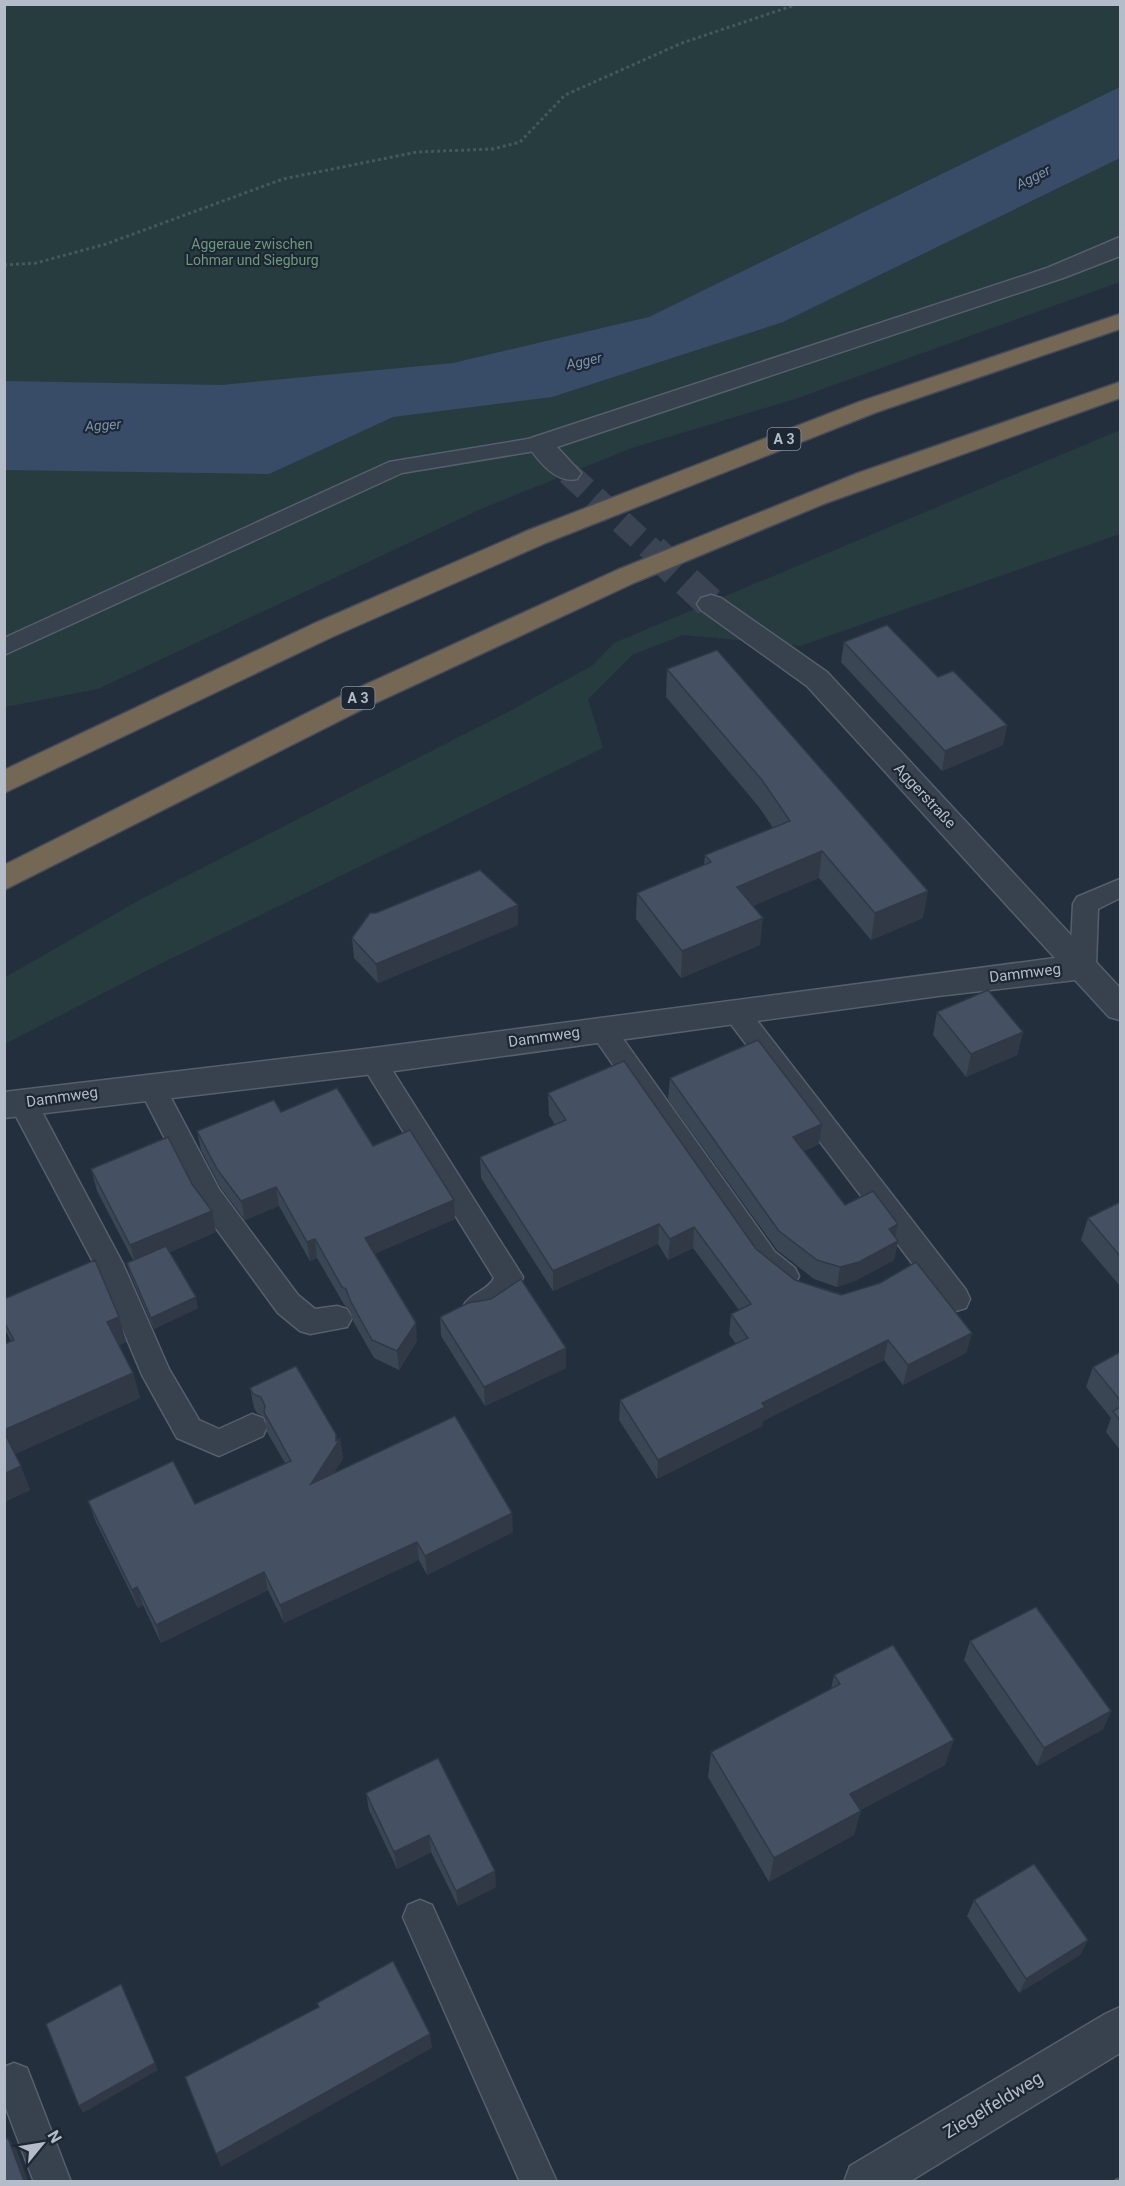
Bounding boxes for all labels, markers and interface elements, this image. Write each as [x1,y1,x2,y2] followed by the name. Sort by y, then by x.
[1012,162,1053,193] water label: Agger
[185,236,319,268] park label: Aggeraue zwischen Lohmar und Siegburg
[564,349,604,373] water label: Agger
[84,416,122,434] water label: Agger
[768,428,800,450] road number: A 3
[342,687,374,709] road number: A 3
[890,760,960,832] street label: Aggerstraße
[988,960,1062,986] street label: Dammweg
[507,1023,581,1051] street label: Dammweg
[25,1083,99,1111] street label: Dammweg
[939,2067,1046,2142] street label: Ziegelfeldweg
[12,2114,72,2174] north arrow
[44,2127,66,2146] text: N

